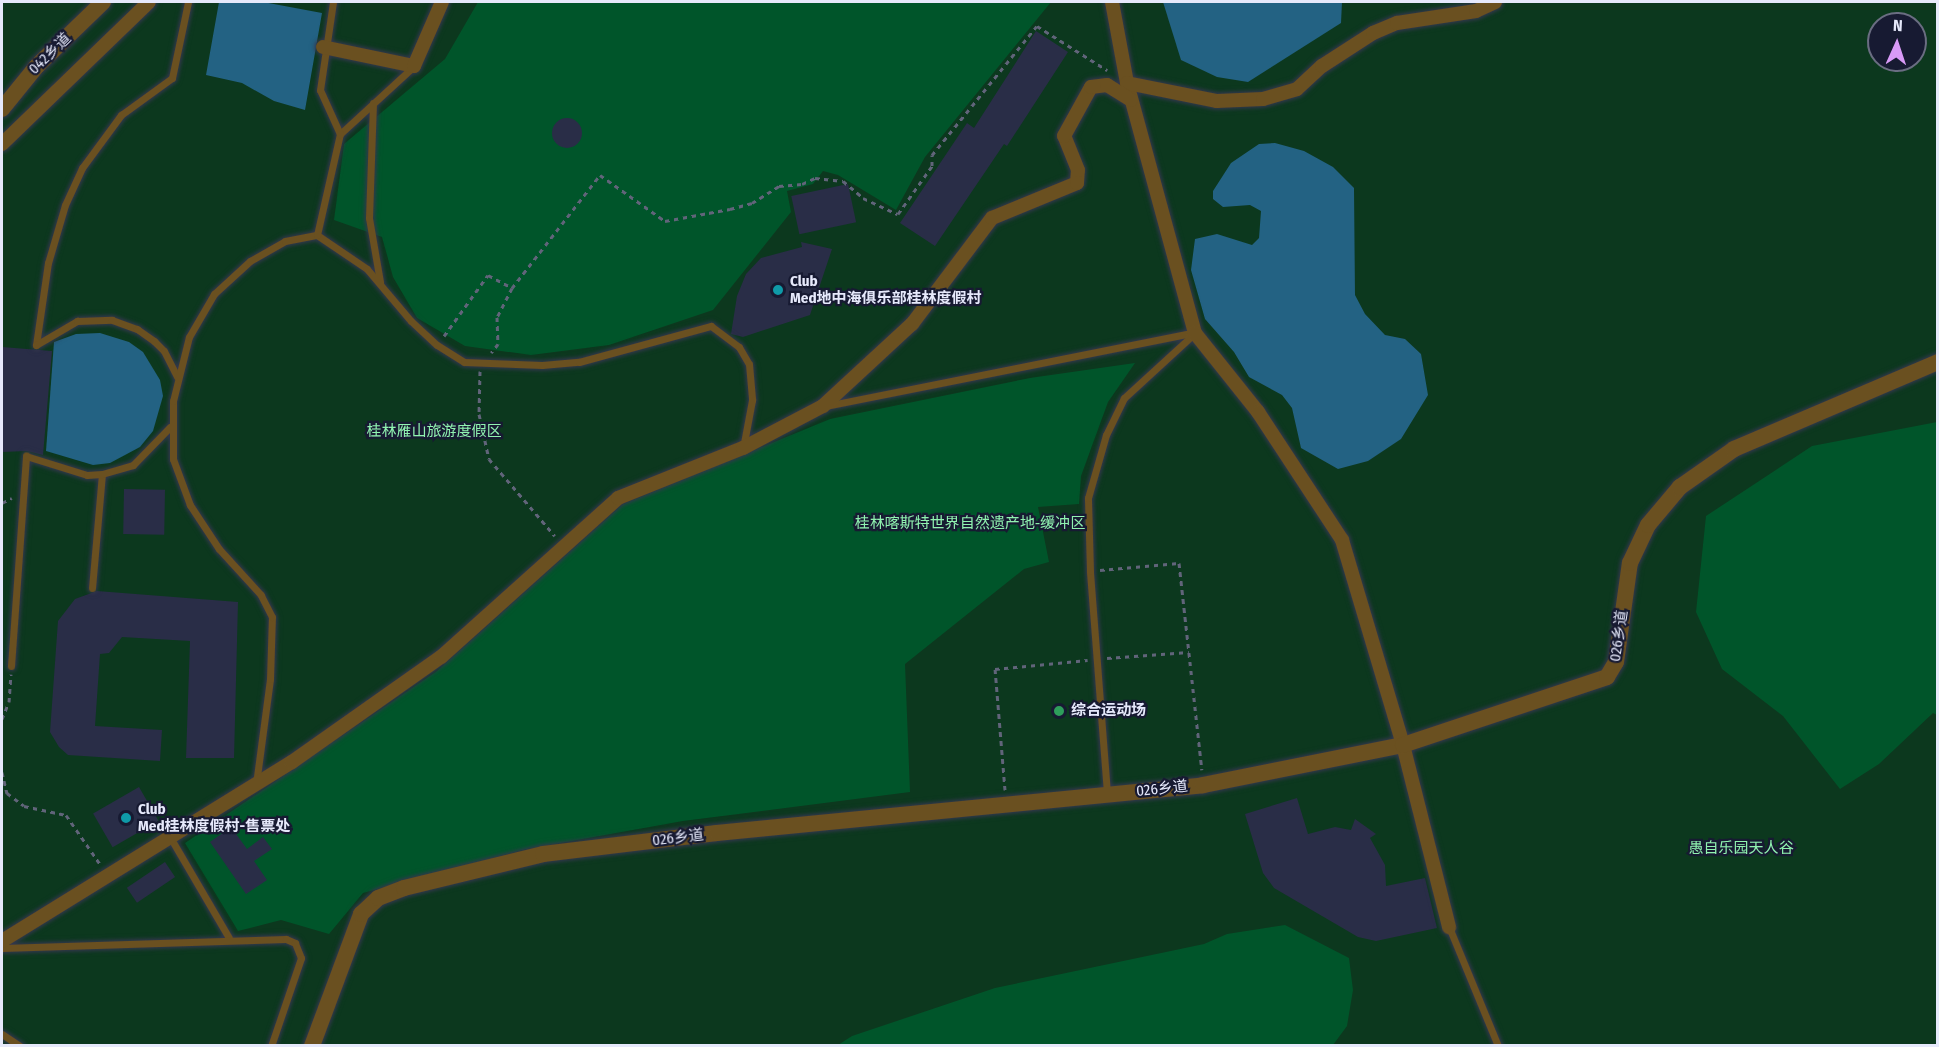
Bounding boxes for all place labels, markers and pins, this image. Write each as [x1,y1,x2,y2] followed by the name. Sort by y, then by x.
[790,272,982,307] place label: Club Med地中海俱乐部桂林度假村
[771,283,785,297] marker: Club Med地中海俱乐部桂林度假村
[1071,702,1146,720] place label: 综合运动场
[1052,704,1066,718] marker: 综合运动场
[138,800,290,835] place label: Club Med桂林度假村-售票处
[119,811,133,825] marker: Club Med桂林度假村-售票处

